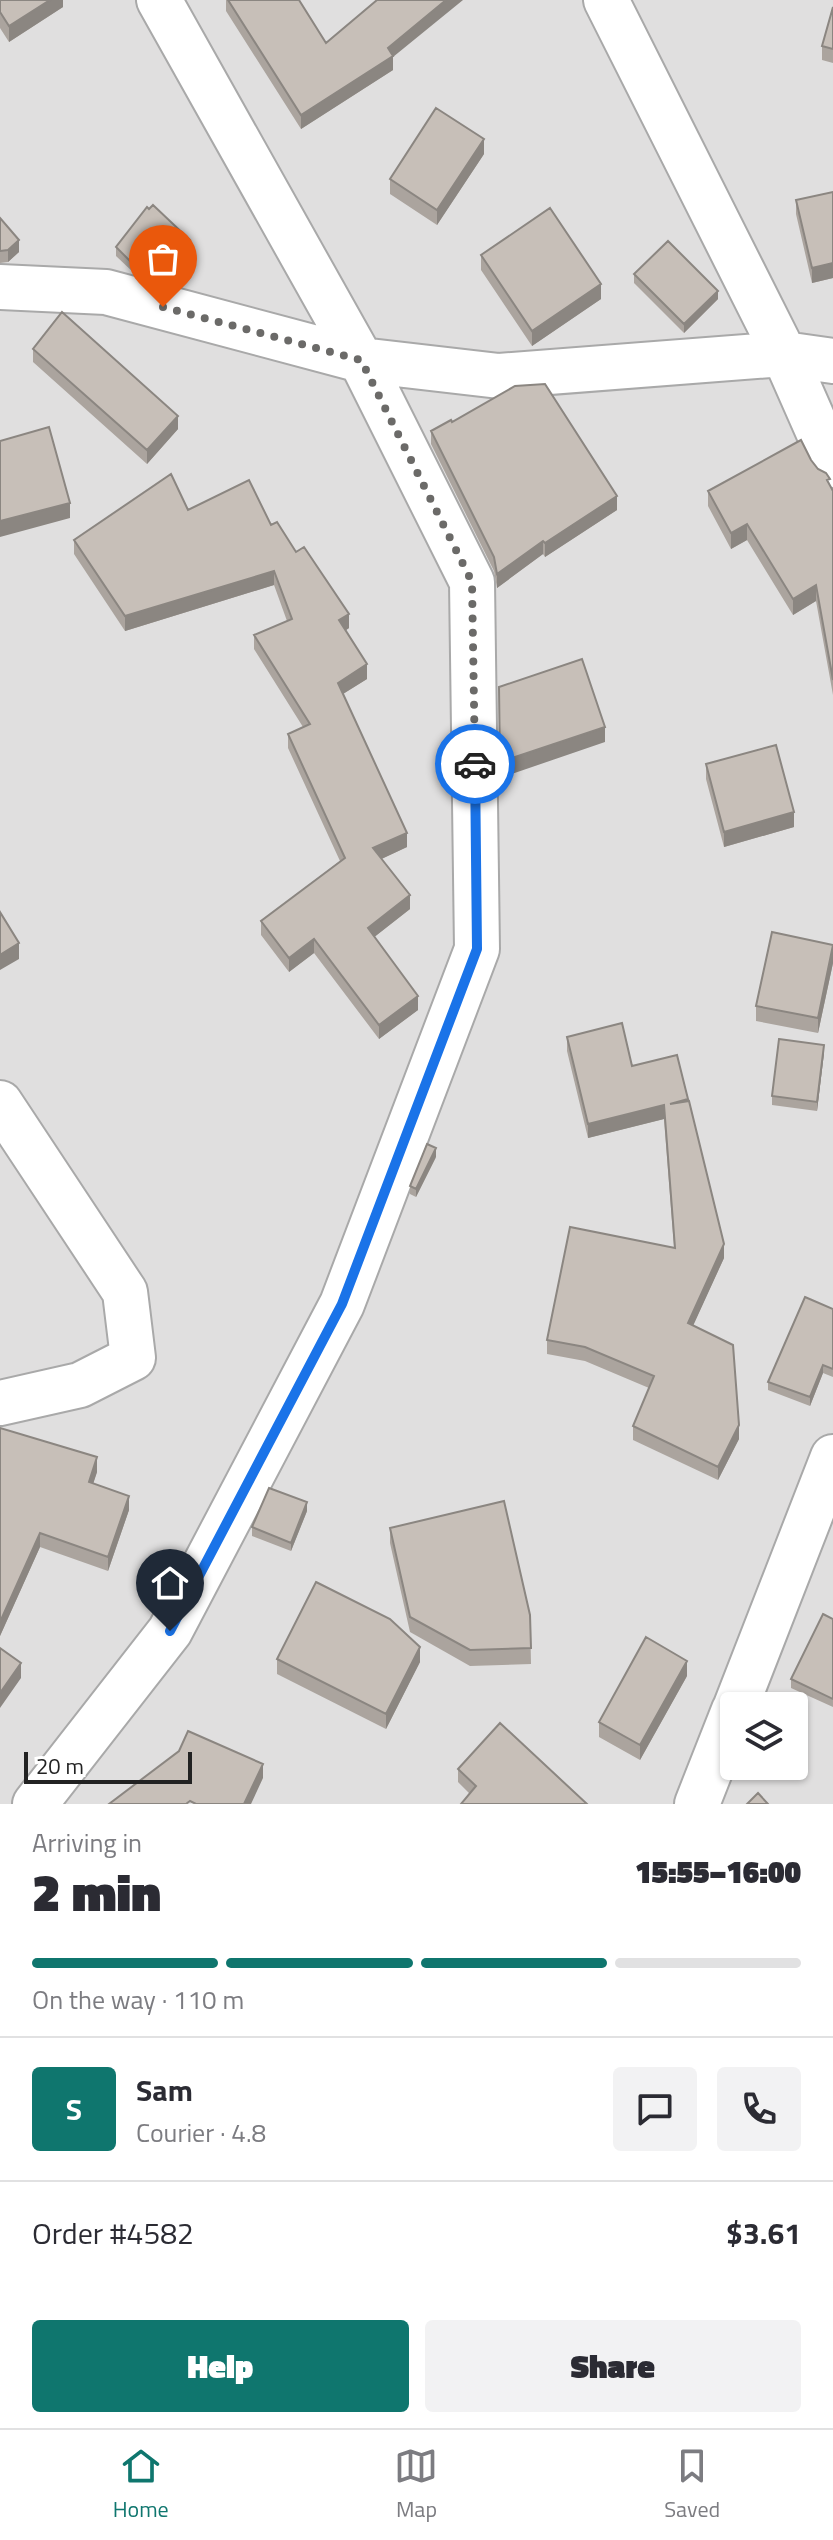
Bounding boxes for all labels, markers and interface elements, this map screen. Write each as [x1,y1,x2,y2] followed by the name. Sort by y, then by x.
[129,225,197,307] pin
[141,237,185,281] icon: bag
[435,724,515,804] courier
[453,742,497,786] icon: car
[136,1549,204,1631] pin
[148,1561,192,1605] icon: home
[720,1692,808,1780] map controls
[720,1692,808,1780] button: layers
[24,1748,192,1784] scale bar
[36,1749,84,1783] text: 20 m
[32,1823,142,1862] text: Arriving in
[635,1849,801,1895] text: 15:55–16:00
[32,1852,161,1931] text: 2 min
[32,1980,244,2019] text: On the way · 110 m
[136,2067,193,2113] text: Sam
[613,2067,697,2151] button: chat
[717,2067,801,2151] button: phone
[66,2086,82,2132] text: S
[136,2113,266,2152] text: Courier · 4.8
[32,2210,194,2256] text: Order #4582
[726,2210,801,2256] text: $3.61
[32,2320,409,2412] button: Help
[425,2320,801,2412] button: Share
[113,2444,169,2526] tab: Home
[394,2444,438,2526] tab: Map
[664,2444,720,2526] tab: Saved

